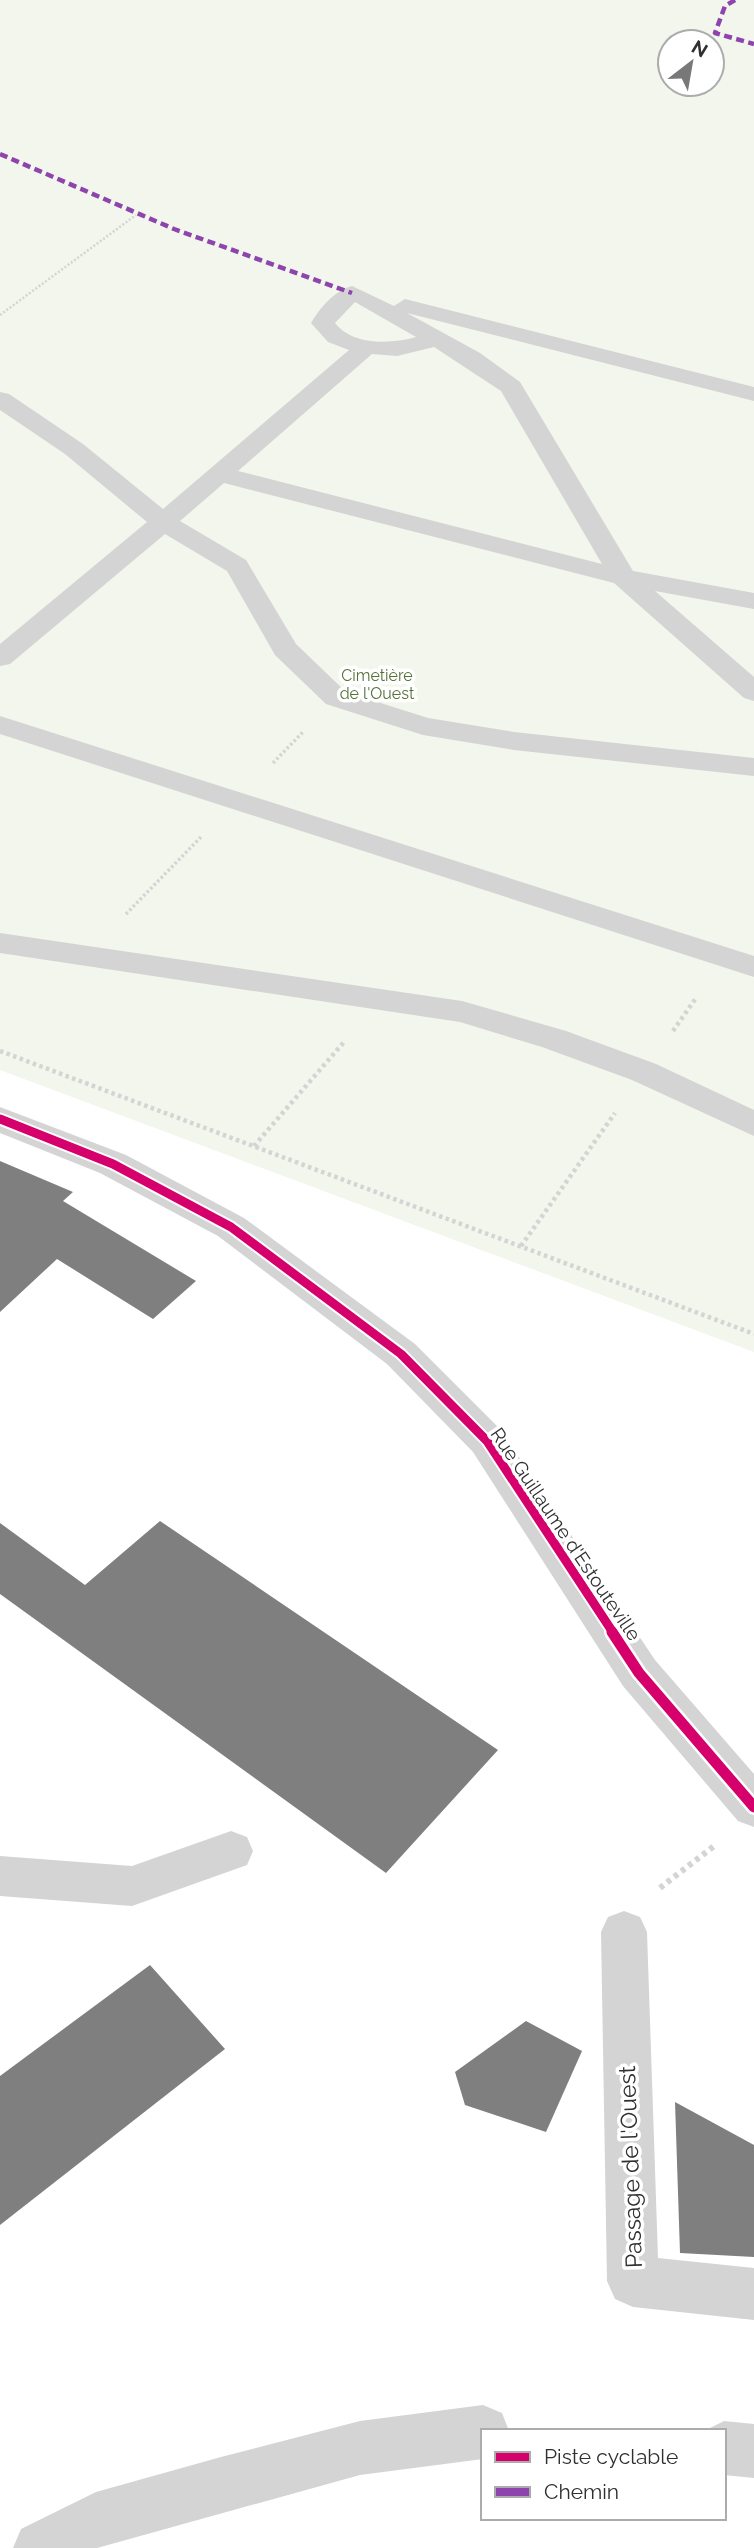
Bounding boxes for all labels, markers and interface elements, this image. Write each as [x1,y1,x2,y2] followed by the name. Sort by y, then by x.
[656,28,726,98] north arrow
[688,35,712,62] text: N
[340,666,415,703] park label: Cimetière de l'Ouest
[486,1423,646,1645] street label: Rue Guillaume d'Estouteville
[613,2065,647,2269] street label: Passage de l'Ouest
[481,2429,726,2520] legend
[544,2444,678,2469] text: Piste cyclable
[544,2479,619,2504] text: Chemin

